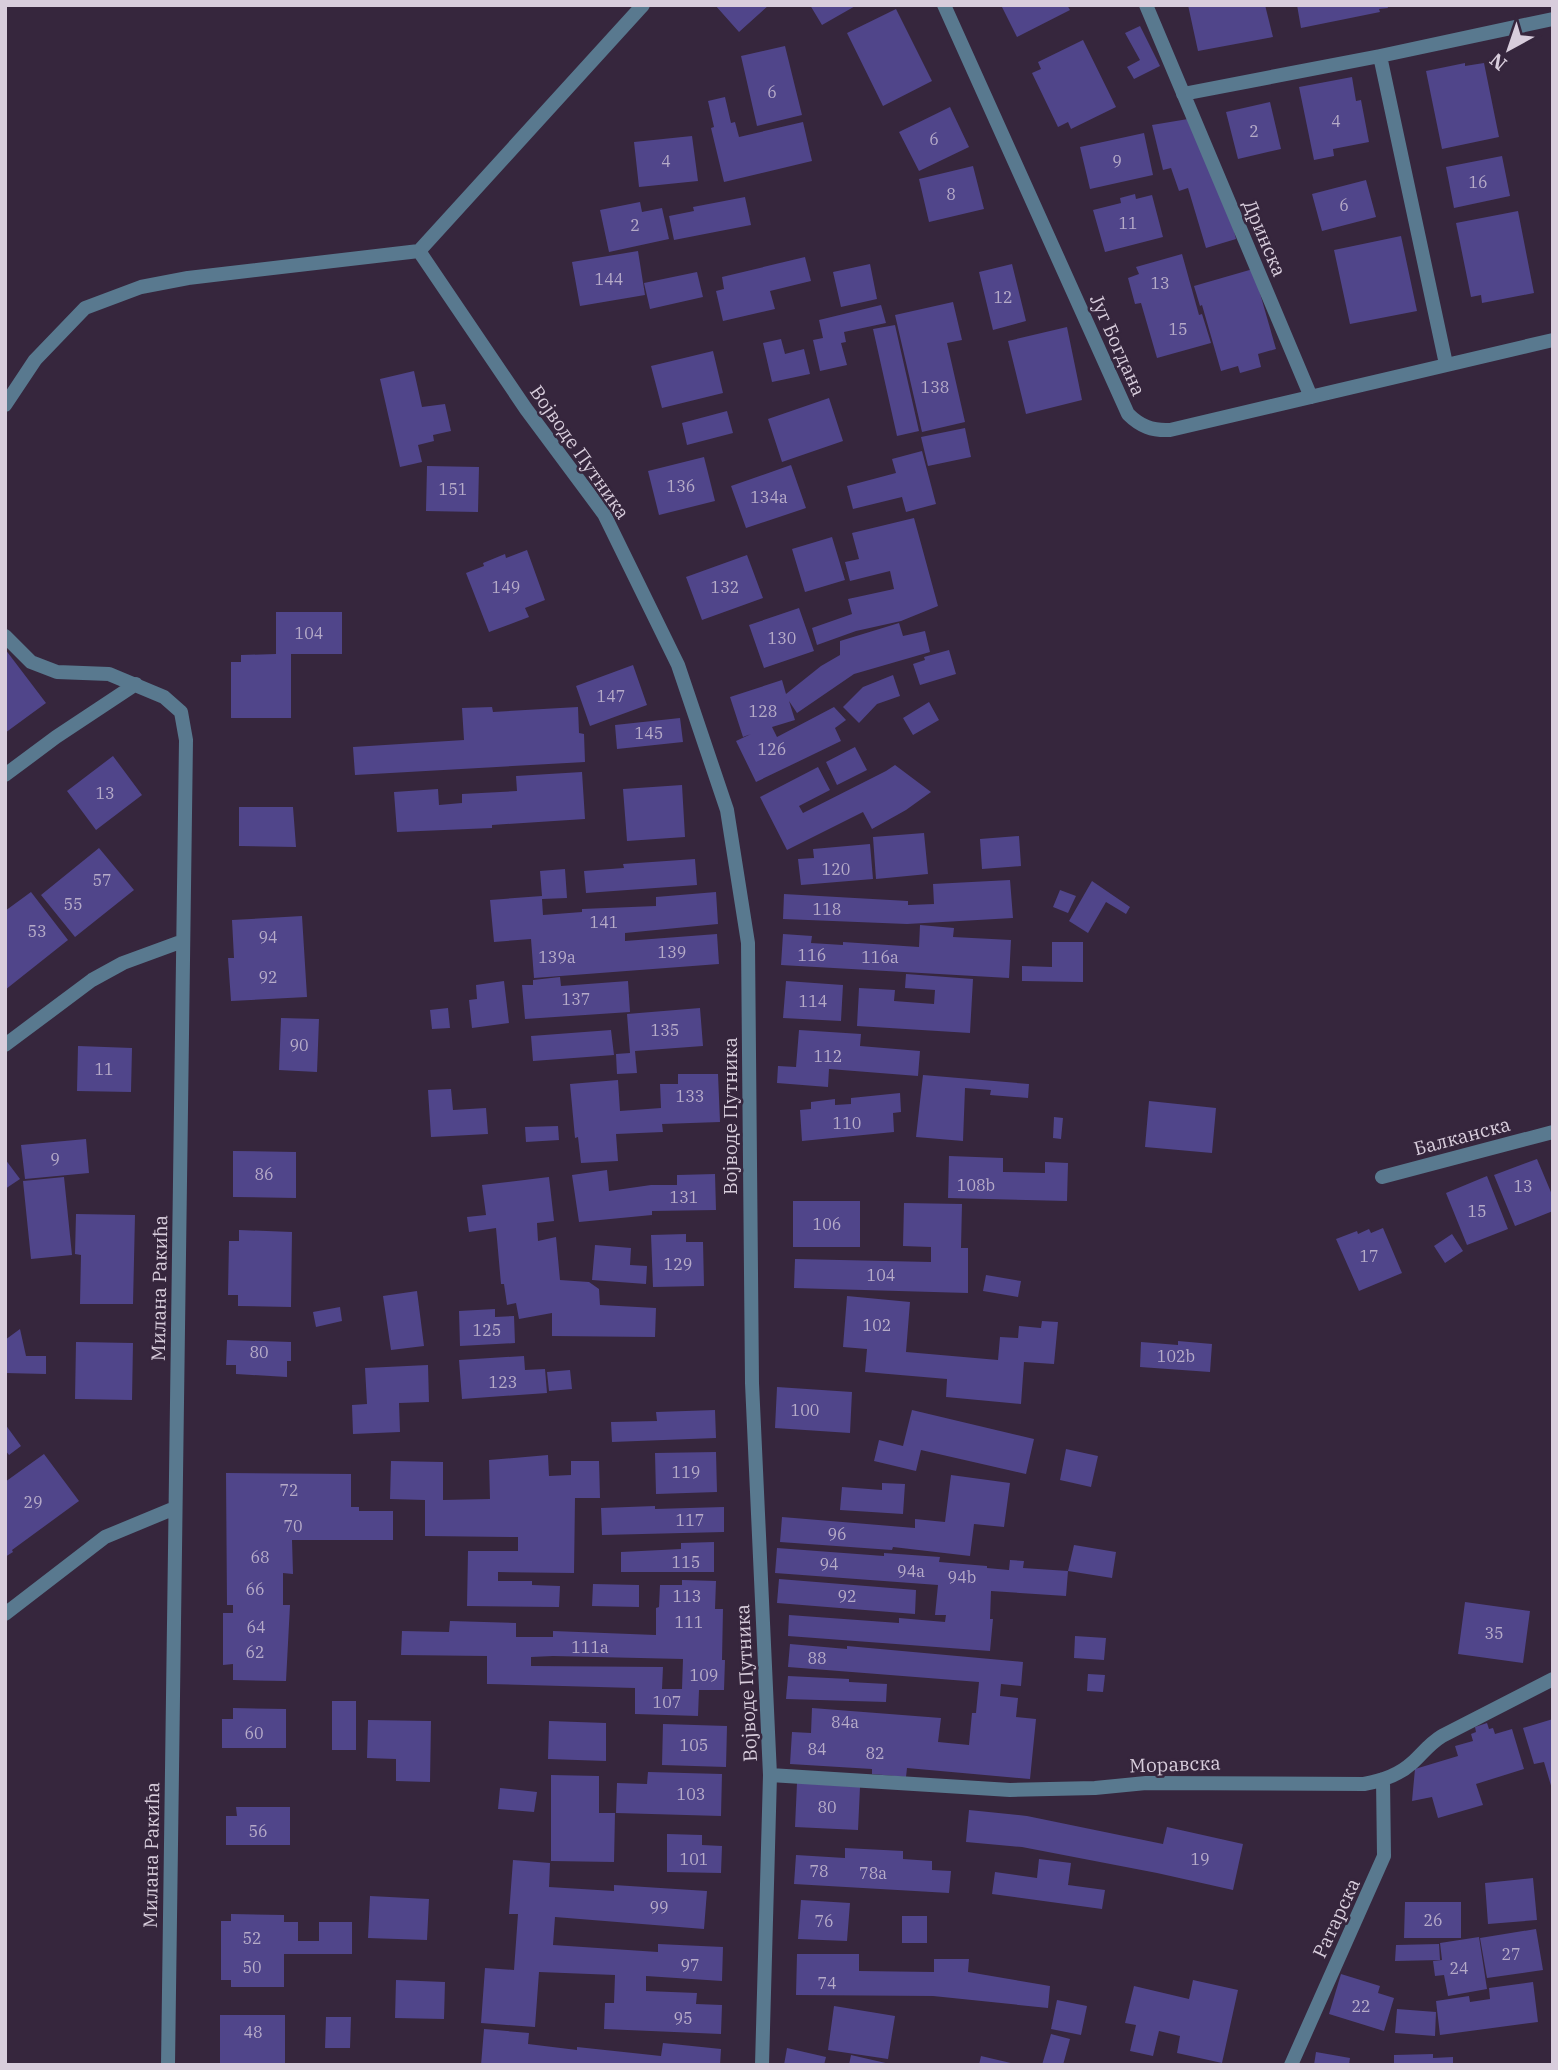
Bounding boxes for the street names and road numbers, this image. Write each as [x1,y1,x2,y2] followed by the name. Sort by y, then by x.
[1238,196,1292,280] street label: Дринска
[1085,290,1151,400] street label: Југ Богдана
[525,380,635,524] street label: Војводе Путника
[718,1037,742,1195] street label: Војводе Путника
[1411,1112,1513,1160] street label: Балканска
[146,1215,172,1361] street label: Милана Ракића
[730,1604,762,1762] street label: Војводе Путника
[1129,1750,1221,1778] street label: Моравска
[138,1782,164,1928] street label: Милана Ракића
[1307,1874,1365,1962] street label: Ратарска

